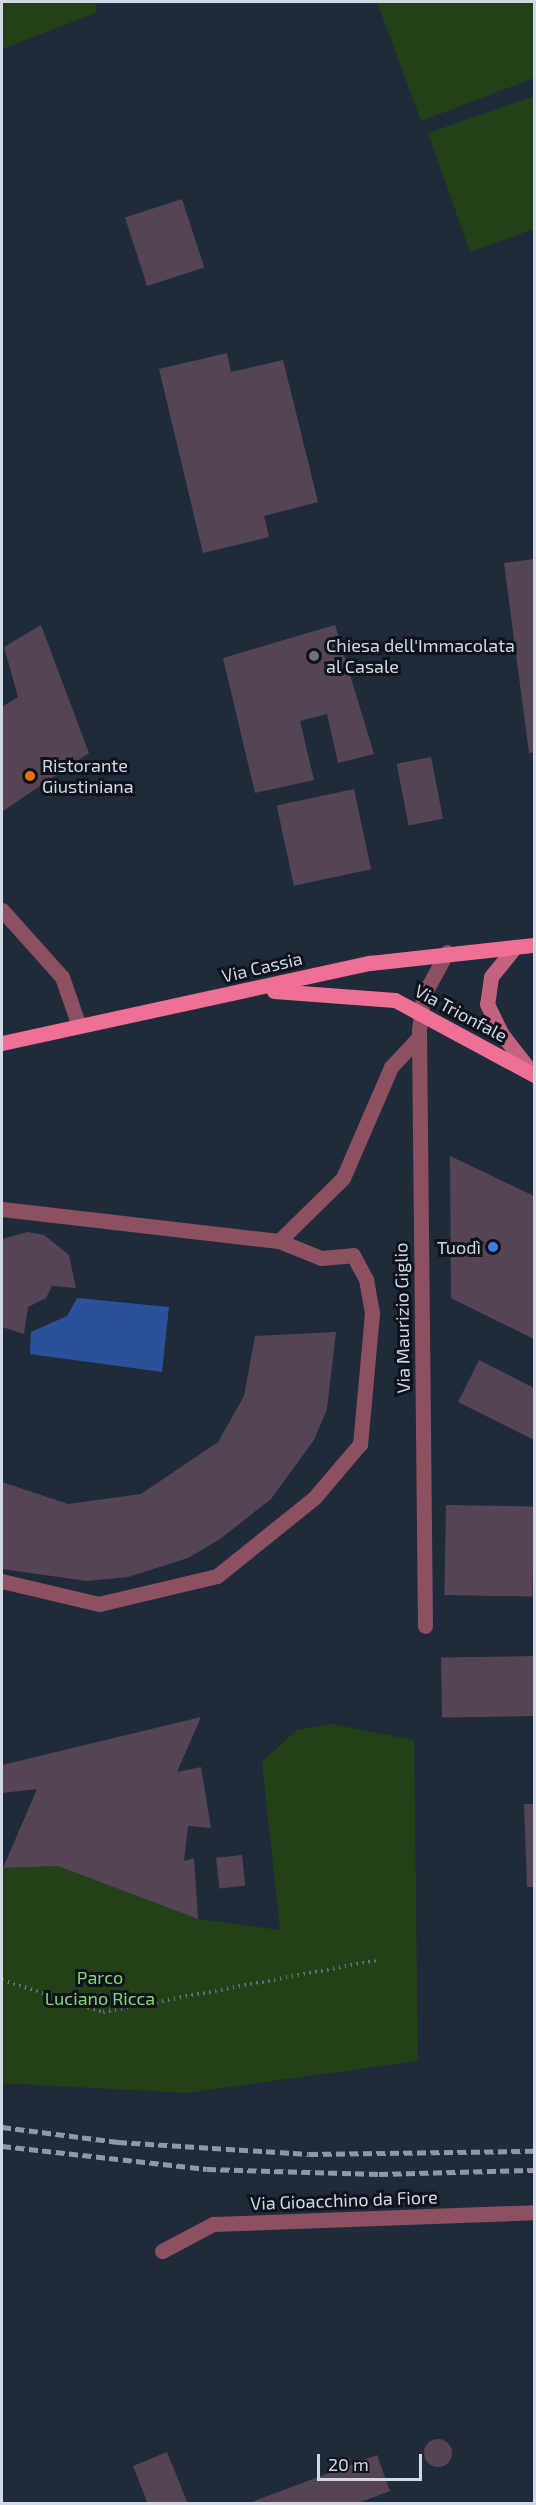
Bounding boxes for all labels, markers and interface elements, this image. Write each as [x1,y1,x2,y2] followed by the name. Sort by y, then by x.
[326,635,515,678] place label: Chiesa dell'Immacolata al Casale
[307,649,321,663] marker: Chiesa dell'Immacolata al Casale
[42,755,134,798] place label: Ristorante Giustiniana
[23,769,37,783] marker: Ristorante Giustiniana
[220,947,304,987] street label: Via Cassia
[411,979,511,1047] street label: Via Trionfale
[437,1236,481,1258] place label: Tuodì
[486,1240,500,1254] marker: Tuodì
[390,1242,414,1394] street label: Via Maurizio Giglio
[45,1967,155,2010] park label: Parco Luciano Ricca
[250,2186,438,2214] street label: Via Gioacchino da Fiore
[320,2442,425,2480] scale bar
[328,2453,369,2475] text: 20 m

